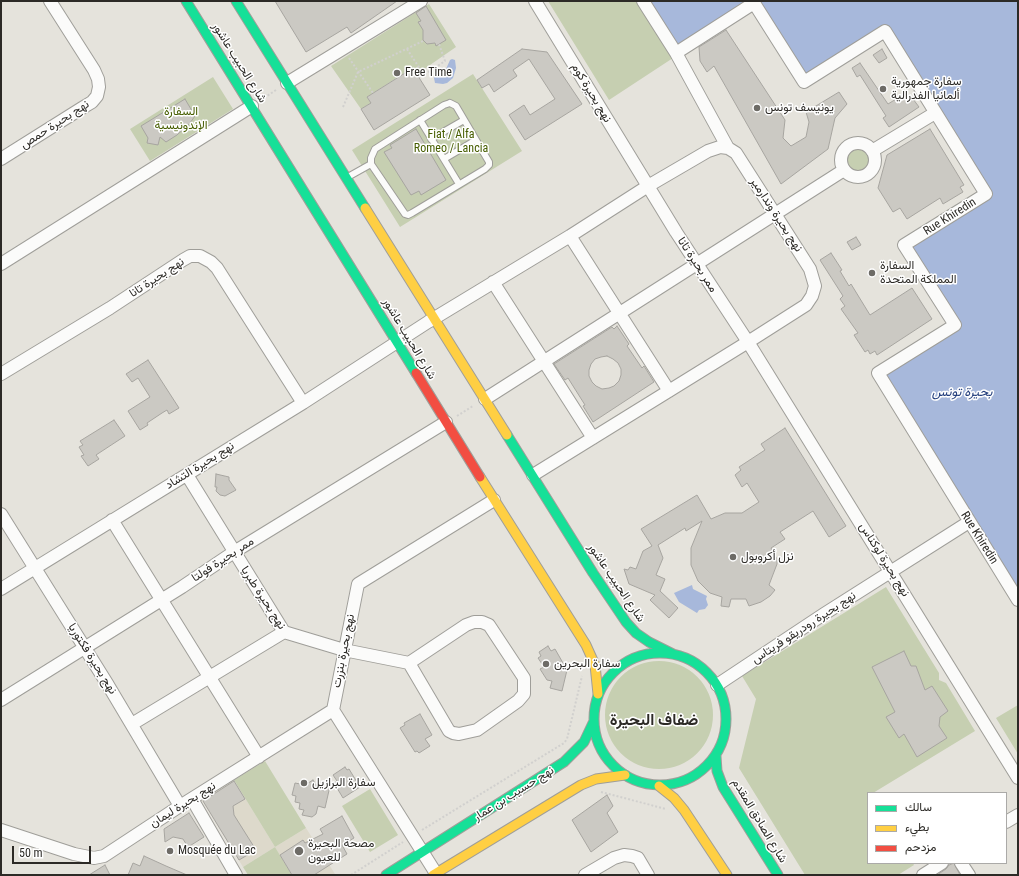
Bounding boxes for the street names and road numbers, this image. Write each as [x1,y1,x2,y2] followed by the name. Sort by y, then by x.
[209,20,269,106] street label: شارع الحبيب عاشور
[568,61,614,125] street label: نهج بحيرة كوم
[18,97,92,153] street label: نهج بحيرة حمص
[747,175,805,255] street label: نهج بحيرة وندارمير
[921,195,979,239] street label: Rue Khiredin
[674,235,720,295] street label: ممر بحيرة تانا
[127,255,187,301] street label: نهج بحيرة تانا
[379,296,439,382] street label: شارع الحبيب عاشور
[163,439,237,493] street label: نهج بحيرة التشاد
[957,509,1001,567] street label: Rue Khiredin
[856,520,912,600] street label: نهج بحيرة لوكناس
[189,535,257,585] street label: ممر بحيرة فولتا
[584,541,648,625] street label: شارع الحبيب عاشور
[237,564,289,632] street label: نهج بحيرة طبريا
[749,589,859,667] street label: نهج بحيرة رودريقو فريتاس
[330,613,358,689] street label: نهج بحيرة بنزرت
[64,621,120,697] street label: نهج بحيرة فكتوريا
[471,763,557,825] street label: نهج حسيب بن عمار
[728,776,790,866] street label: شارع الصادق المقدم
[147,779,219,831] street label: نهج بحيرة ليمان

